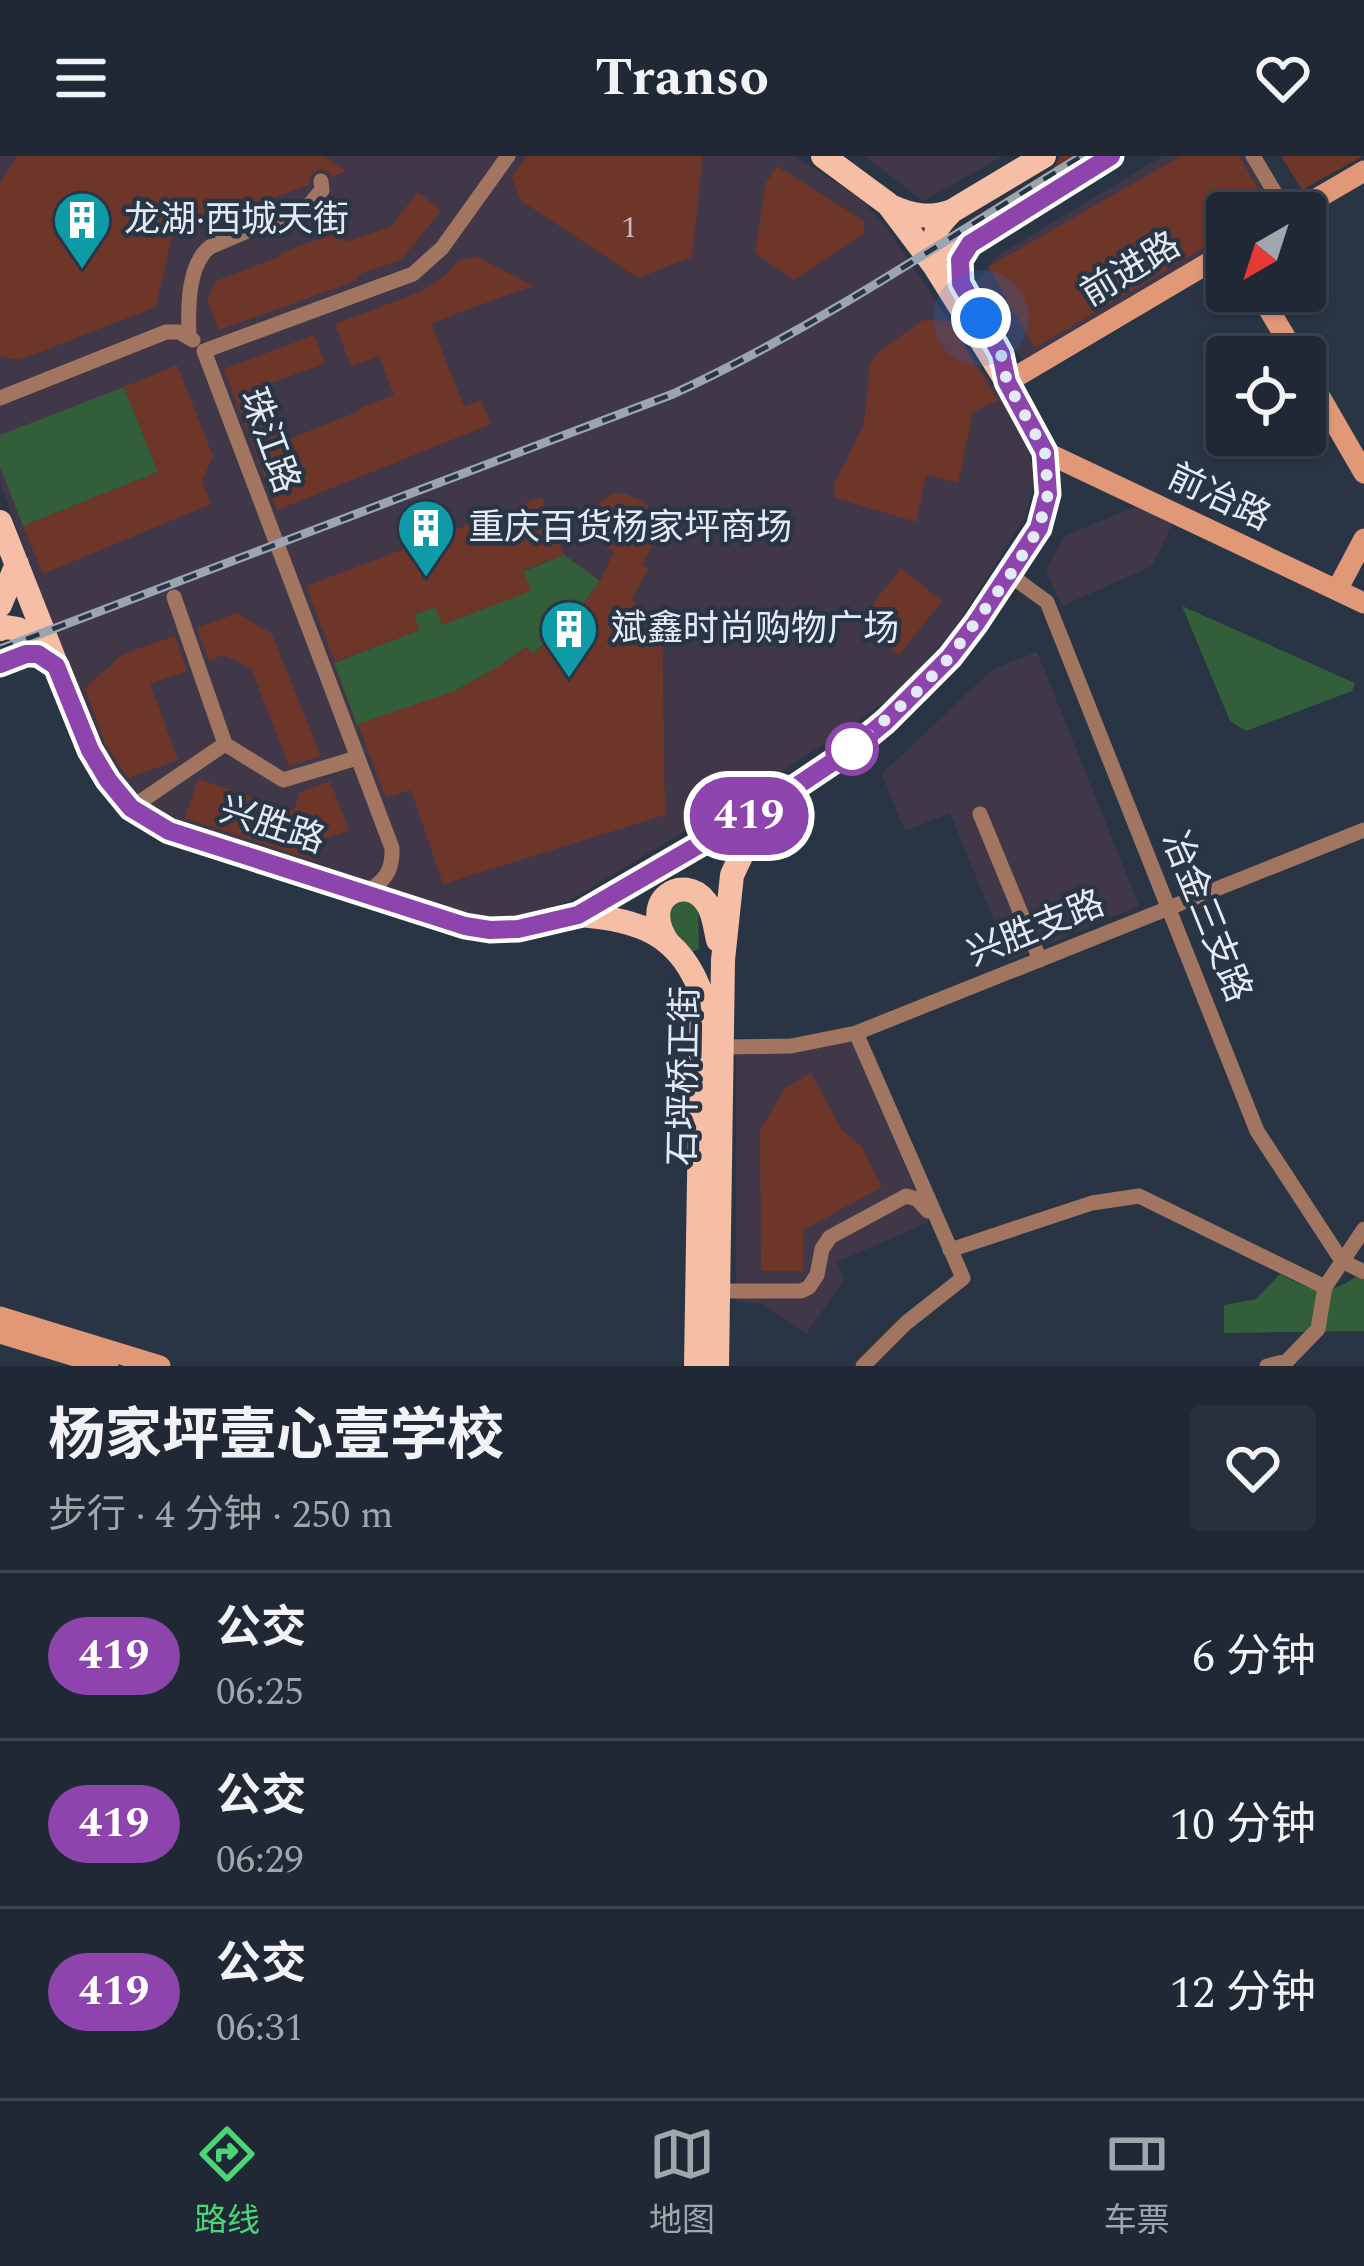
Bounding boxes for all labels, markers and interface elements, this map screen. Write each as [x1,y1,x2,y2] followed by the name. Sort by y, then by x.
[595,37,769,119] text: Transo
[48,45,114,111] icon: menu
[1250,45,1316,111] icon: heart
[51,189,113,271] building icon: 龙湖·西城天街
[1206,192,1326,312] north arrow
[1206,192,1326,456] map controls
[124,193,349,248] place label: 龙湖·西城天街
[622,205,637,251] house number: 1
[1071,219,1191,321] street label: 前进路
[951,288,1011,348] your location
[1206,336,1326,456] button: locate
[225,381,313,501] street label: 珠江路
[1158,450,1280,546] street label: 前冶路
[395,497,457,579] building icon: 重庆百货杨家坪商场
[468,501,792,556] place label: 重庆百货杨家坪商场
[538,598,600,680] building icon: 斌鑫时尚购物广场
[611,602,899,657] place label: 斌鑫时尚购物广场
[827,724,877,774] unlabelled marker
[680,777,818,855] line badge: 419
[212,783,332,869] street label: 兴胜路
[714,784,784,847] text: 419
[1147,823,1265,1011] street label: 冶金三支路
[959,877,1113,981] street label: 兴胜支路
[656,986,714,1166] street label: 石坪桥正街
[48,1394,504,1480] text: 杨家坪壹心壹学校
[1190,1405,1316,1531] button: heart
[48,1486,394,1545] text: 步行 · 4 分钟 · 250 m
[216,1594,306,1663] text: 公交
[1192,1623,1316,1692] text: 6 分钟
[79,1624,149,1687] text: 419
[216,1663,304,1722] text: 06:25
[216,1762,306,1831] text: 公交
[1170,1791,1316,1860] text: 10 分钟
[79,1792,149,1855] text: 419
[216,1831,304,1890] text: 06:29
[216,1930,306,1999] text: 公交
[1170,1959,1316,2028] text: 12 分钟
[79,1960,149,2023] text: 419
[216,1999,304,2058] text: 06:31
[194,2121,260,2246] tab: 路线
[649,2121,715,2246] tab: 地图
[1104,2121,1170,2246] tab: 车票

